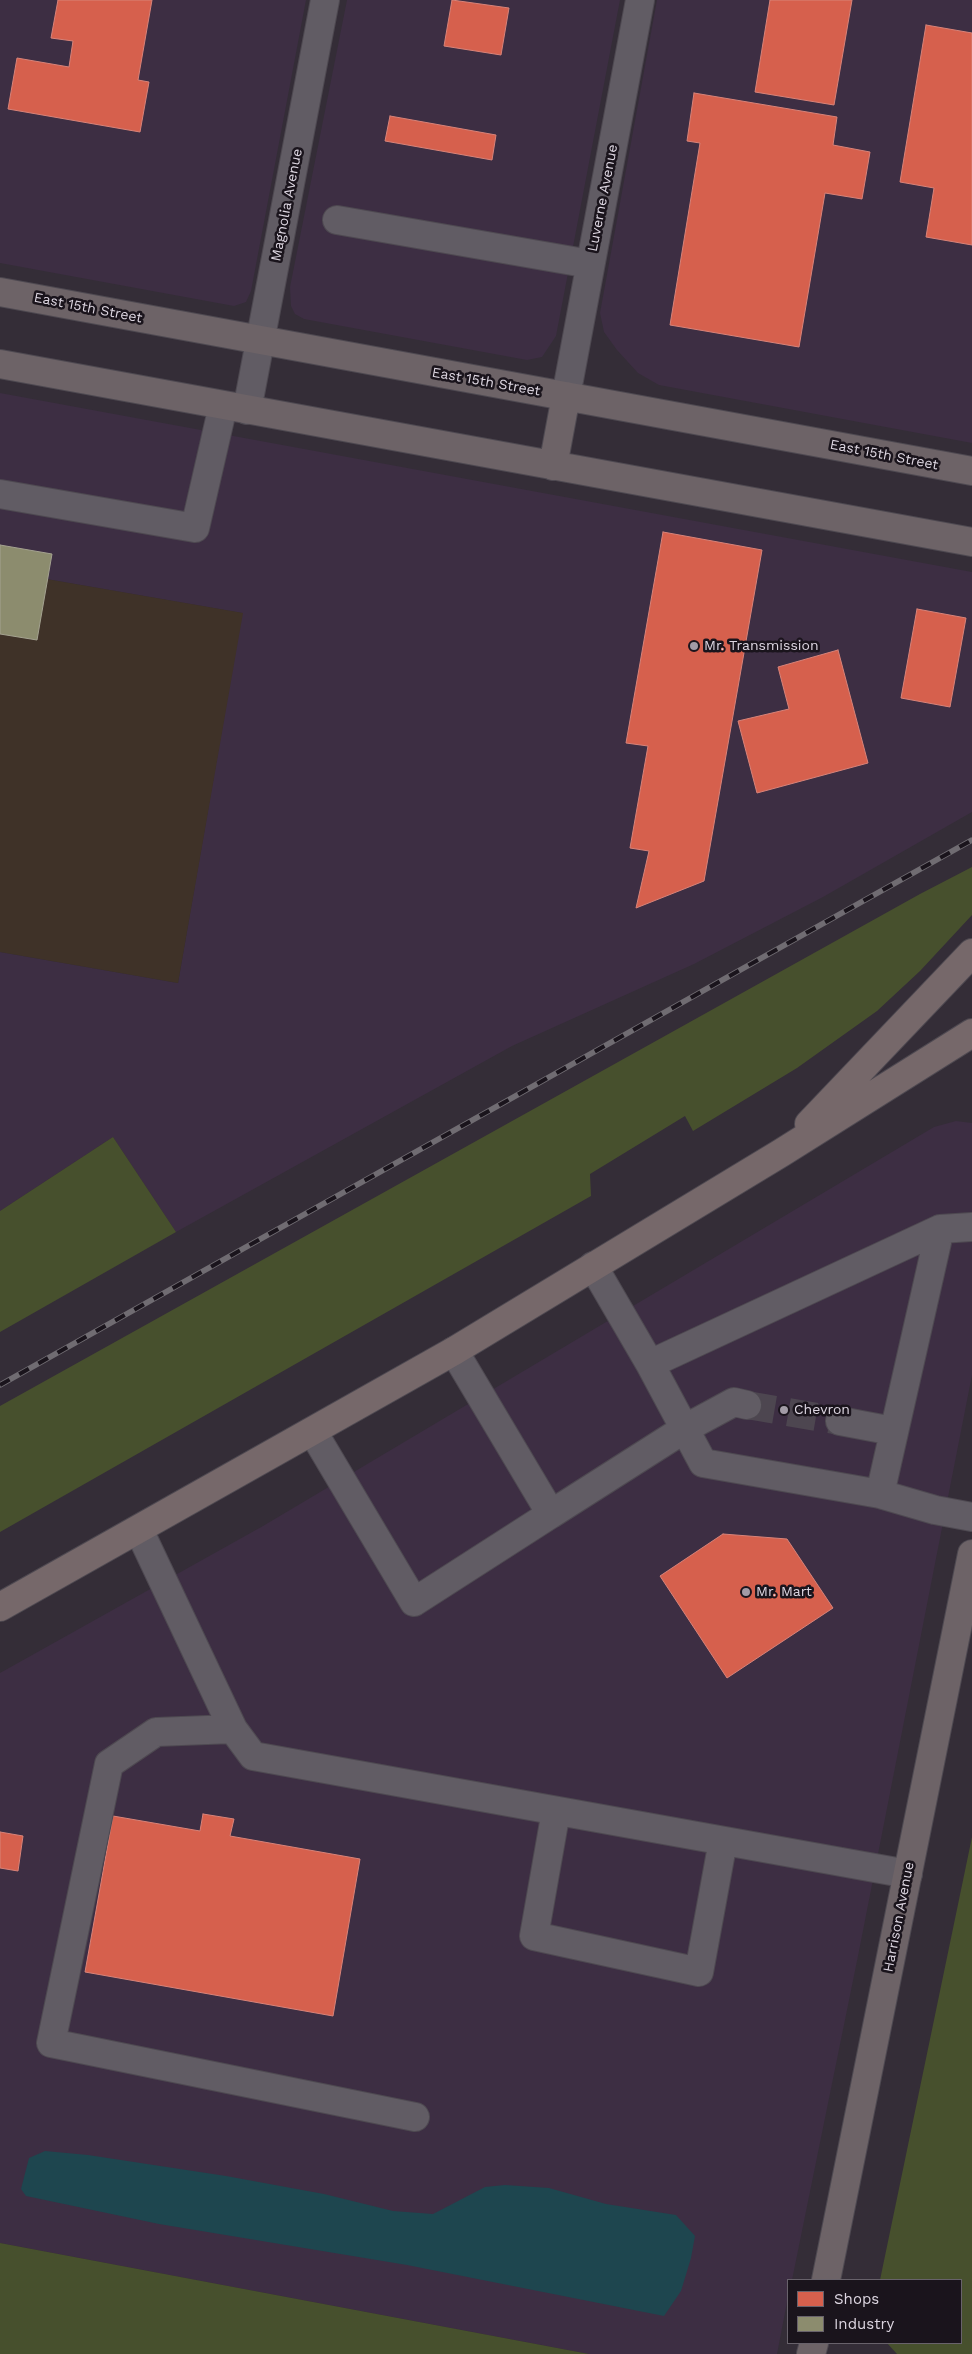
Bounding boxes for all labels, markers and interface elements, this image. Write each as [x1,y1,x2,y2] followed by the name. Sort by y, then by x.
[584,143,622,253] street label: Luverne Avenue
[268,147,306,263] street label: Magnolia Avenue
[32,289,144,327] street label: East 15th Street
[430,364,542,400] street label: East 15th Street
[828,436,940,474] street label: East 15th Street
[704,638,819,654] place label: Mr. Transmission
[688,640,700,652] marker: Mr. Transmission
[794,1402,850,1418] place label: Chevron
[778,1404,790,1416] marker: Chevron
[756,1584,812,1600] place label: Mr. Mart
[740,1586,752,1598] marker: Mr. Mart
[880,1860,918,1974] street label: Harrison Avenue
[787,2279,962,2344] legend
[834,2290,879,2308] text: Shops
[834,2315,894,2333] text: Industry

